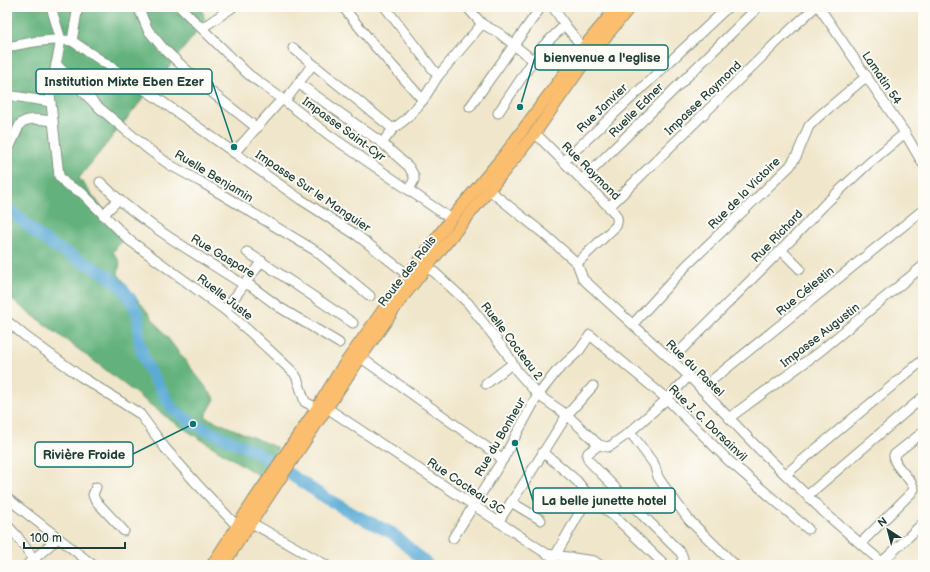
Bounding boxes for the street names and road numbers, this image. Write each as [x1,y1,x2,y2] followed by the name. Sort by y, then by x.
[858,49,905,108] street label: Lamatin 54
[662,58,745,139] street label: Impasse Raymond
[606,79,667,141] street label: Ruelle Edner
[574,80,631,136] street label: Rue Janvier
[299,94,389,165] street label: Impasse Saint-Cyr
[558,139,623,204] street label: Rue Raymond
[172,147,256,206] street label: Ruelle Benjamin
[252,147,374,236] street label: Impasse Sur le Manguier
[705,154,784,233] street label: Rue de la Victoire
[748,207,806,266] street label: Rue Richard
[188,231,258,281] street label: Rue Gaspare
[375,233,440,310] street label: Route des Rails
[773,263,838,319] street label: Rue Célestin
[194,271,256,324] street label: Ruelle Juste
[477,299,546,383] street label: Ruelle Cocteau 2
[778,300,863,371] street label: Impasse Augustin
[662,337,727,400] street label: Rue du Pastel
[665,382,750,465] street label: Rue J. C. Dorsainvil
[472,394,529,480] street label: Rue du Bonheur
[424,455,508,518] street label: Rue Cocteau 3C

